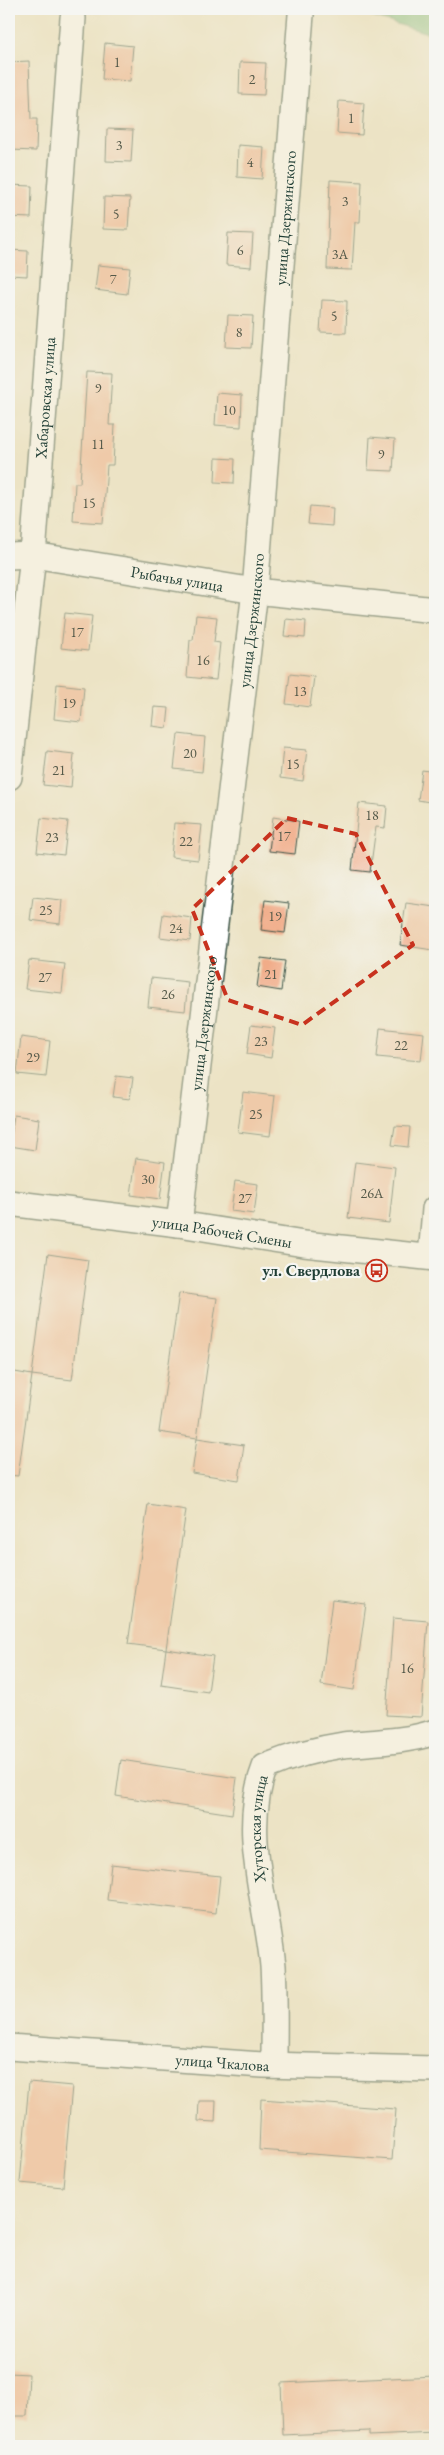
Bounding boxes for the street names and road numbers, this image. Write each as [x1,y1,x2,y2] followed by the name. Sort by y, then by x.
[269,149,301,286] street label: улица Дзержинского
[30,336,60,460] street label: Хабаровская улица
[233,552,269,689] street label: улица Дзержинского
[129,561,225,597] street label: Рыбачья улица
[185,955,222,1092] street label: улица Дзержинского
[151,1211,294,1253] street label: улица Рабочей Смены
[245,1771,273,1885] street label: Хуторская улица
[175,2049,270,2076] street label: улица Чкалова

